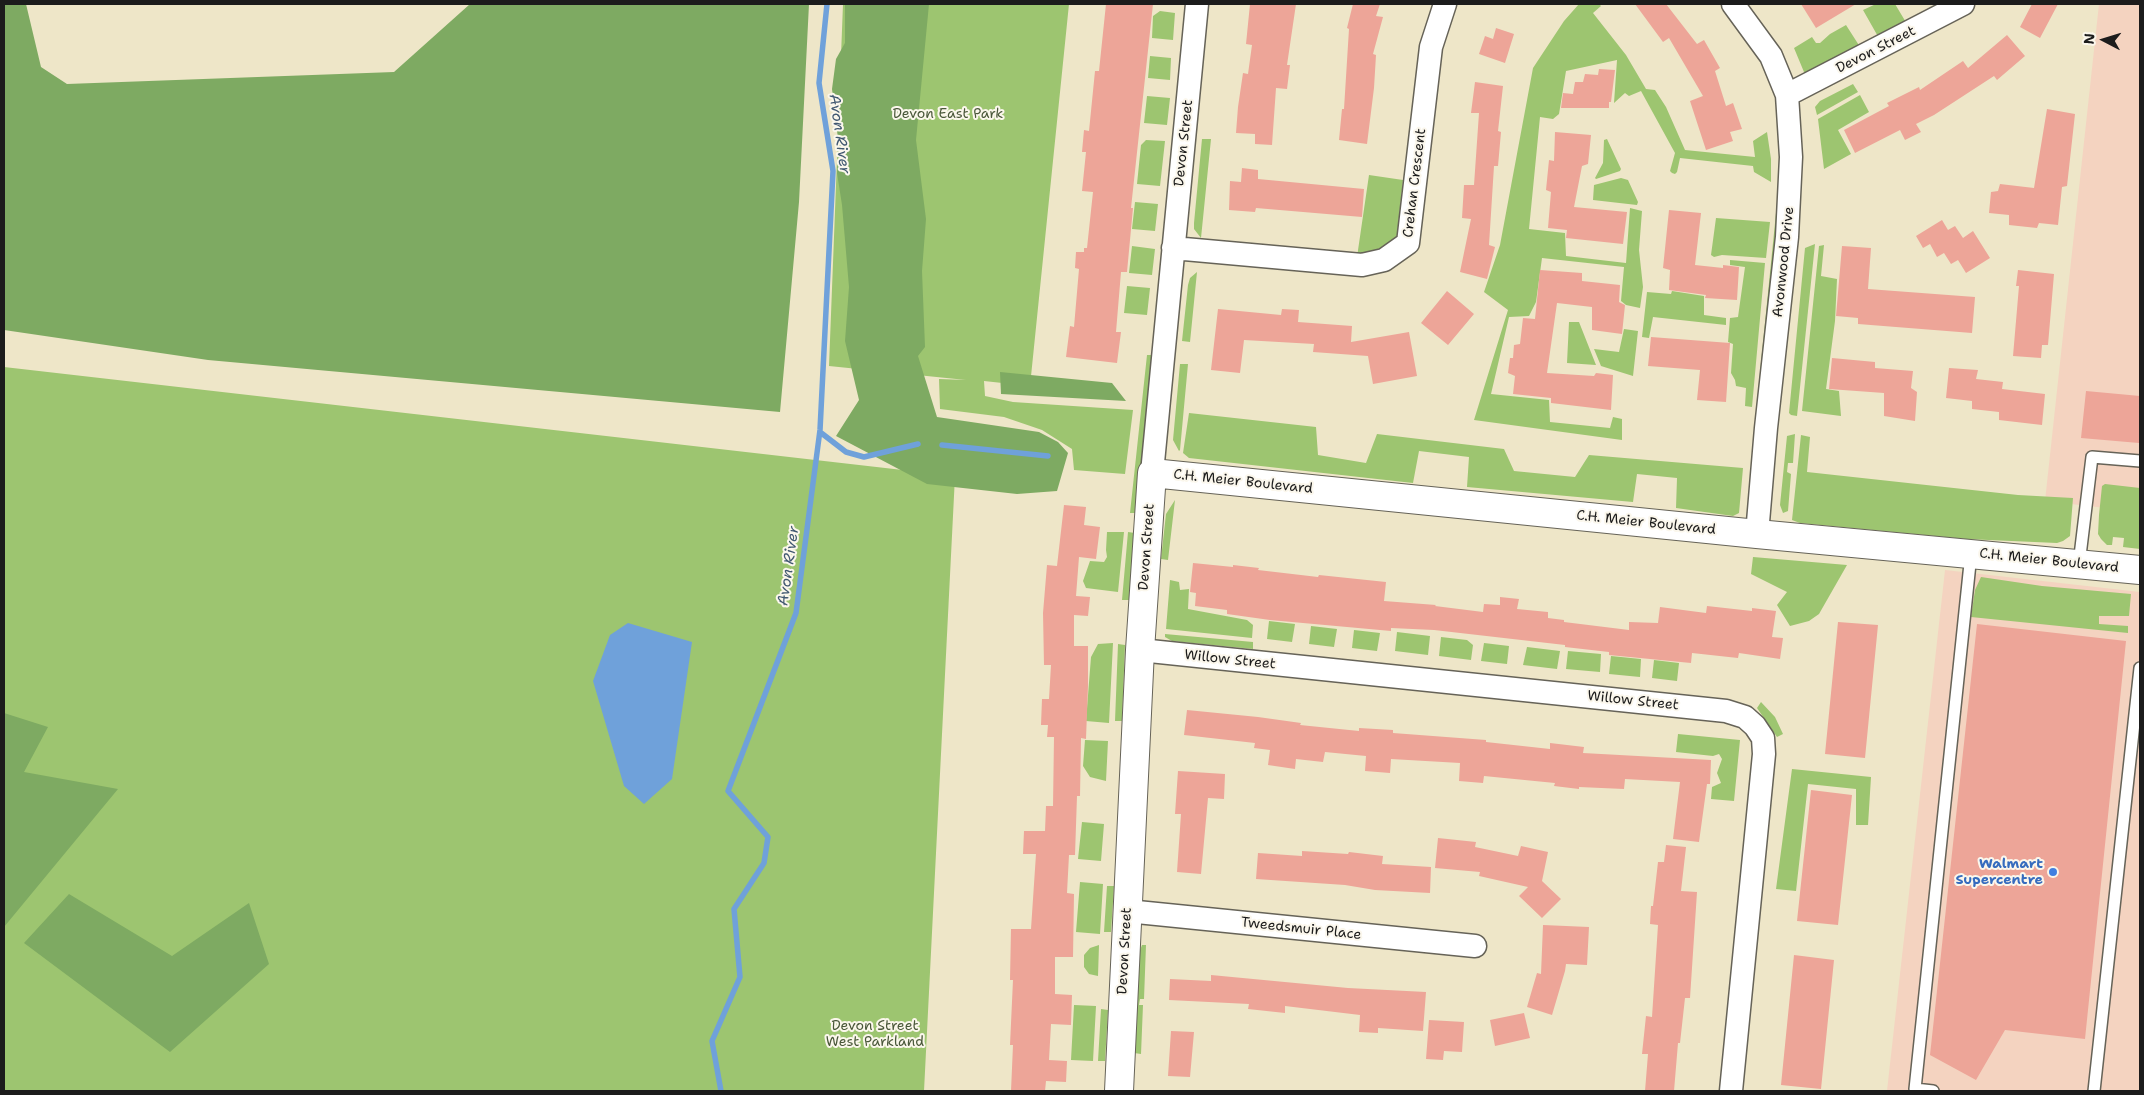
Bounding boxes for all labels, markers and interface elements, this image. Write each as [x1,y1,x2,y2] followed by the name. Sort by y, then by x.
[2079,15,2129,65] north arrow
[1833,23,1919,77] street label: Devon Street
[2080,32,2099,45] text: N
[825,93,853,175] water label: Avon River
[1171,99,1197,187] street label: Devon Street
[893,106,1003,122] park label: Devon East Park
[1400,127,1430,239] street label: Crehan Crescent
[1770,206,1798,318] street label: Avonwood Drive
[1172,466,1314,498] street label: C.H. Meier Boulevard
[1136,503,1158,591] street label: Devon Street
[1575,507,1717,539] street label: C.H. Meier Boulevard
[775,525,803,607] water label: Avon River
[1978,545,2120,577] street label: C.H. Meier Boulevard
[1183,647,1277,673] street label: Willow Street
[1586,688,1680,714] street label: Willow Street
[1955,856,2043,889] place label: Walmart Supercentre
[2047,866,2059,878] marker: Walmart Supercentre
[1114,907,1136,995] street label: Devon Street
[1240,914,1362,944] street label: Tweedsmuir Place
[826,1018,924,1050] park label: Devon Street West Parkland

